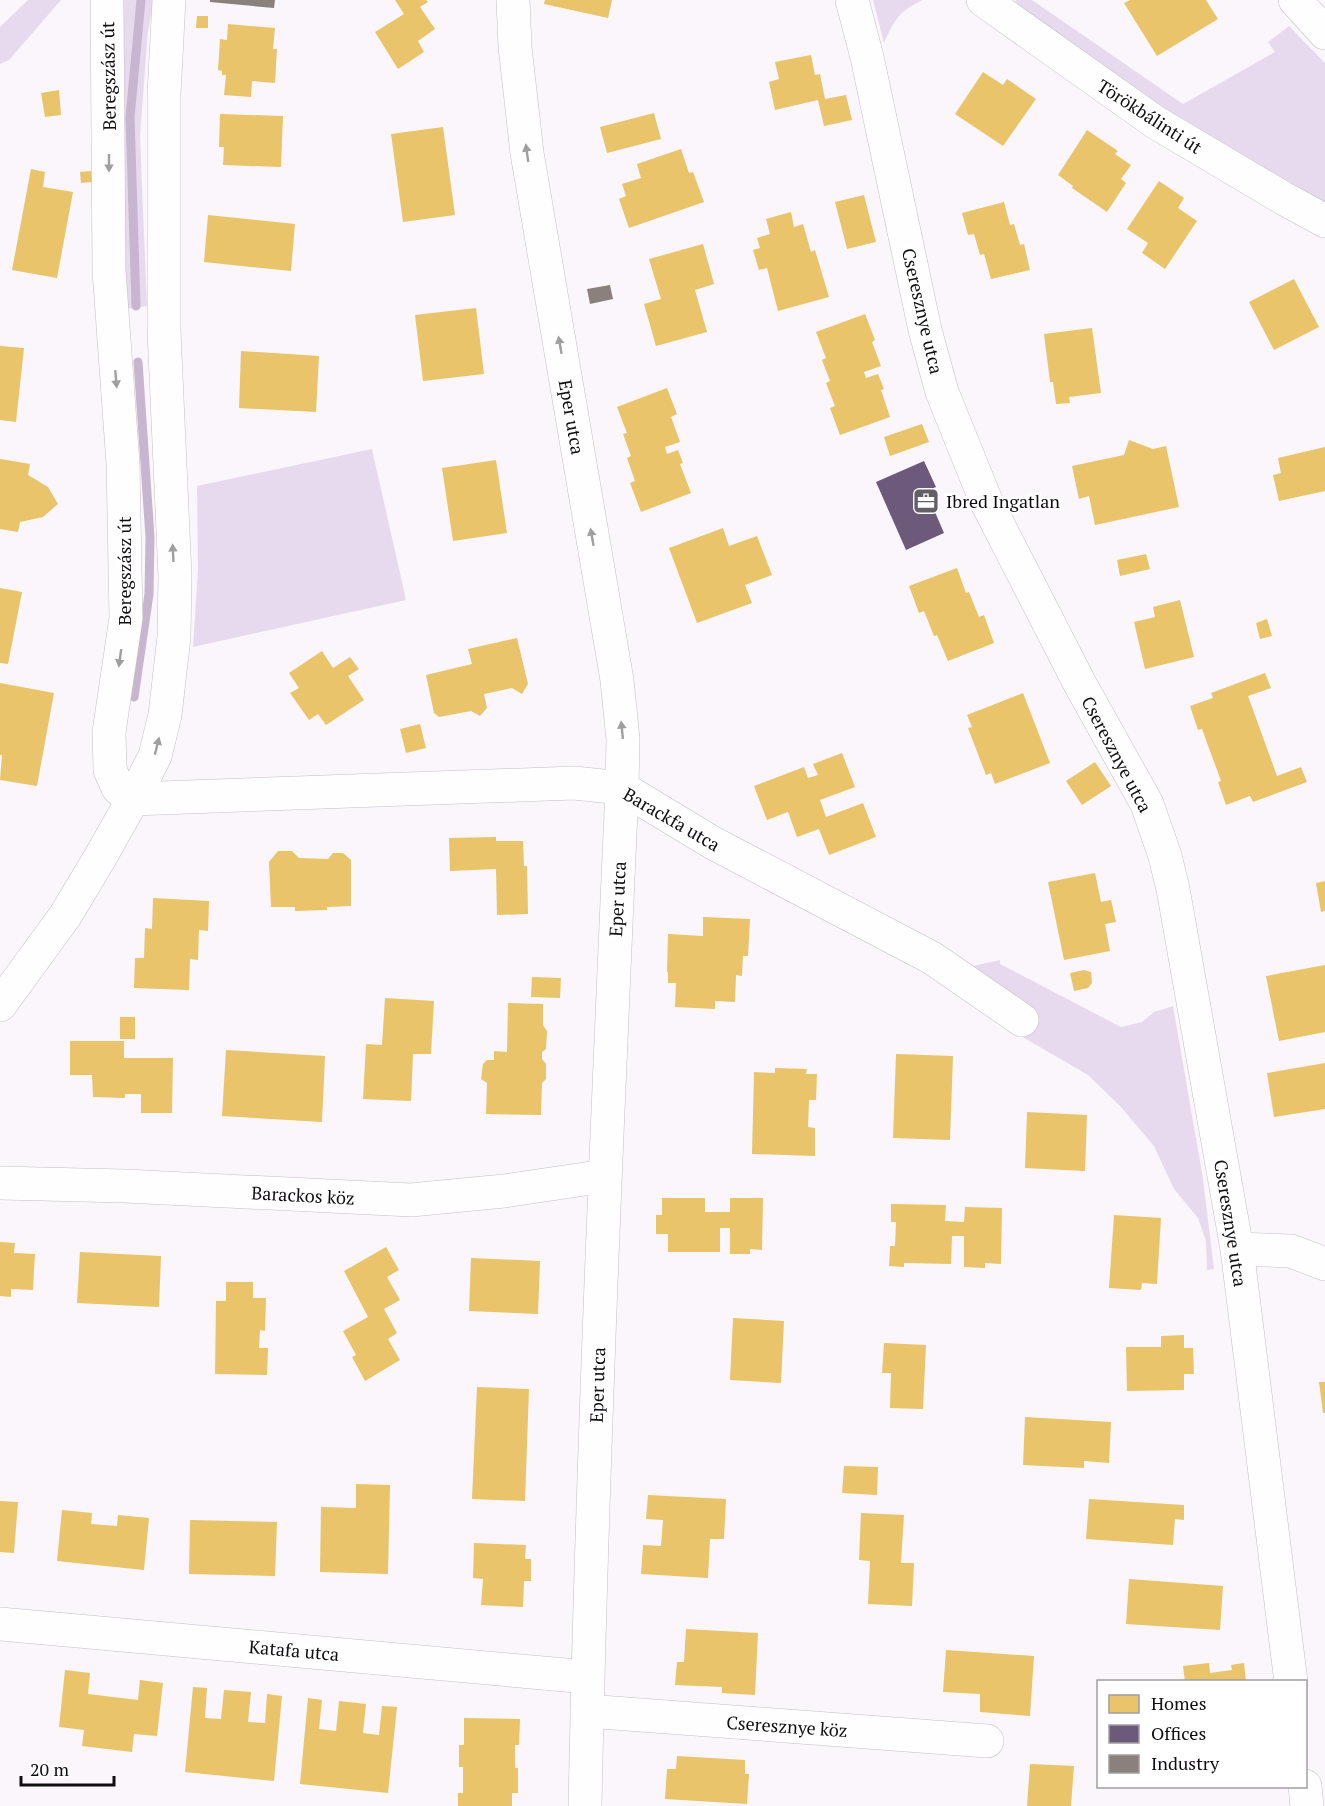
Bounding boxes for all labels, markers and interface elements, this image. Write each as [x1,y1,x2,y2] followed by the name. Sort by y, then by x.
[95,21,121,131] street label: Beregszász út
[1093,73,1207,159] street label: Törökbálinti út
[523,143,532,162] one-way arrow
[104,154,113,173] one-way arrow
[897,246,949,376] street label: Cseresznye utca
[555,335,564,354] one-way arrow
[111,370,121,389] one-way arrow
[554,378,590,456] street label: Eper utca
[911,486,941,516] office icon: Ibred Ingatlan
[946,489,1060,513] place label: Ibred Ingatlan
[112,516,136,626] street label: Beregszász út
[588,528,597,547] one-way arrow
[169,543,178,562] one-way arrow
[116,648,125,667] one-way arrow
[1076,692,1158,816] street label: Cseresznye utca
[617,720,627,739] one-way arrow
[153,737,163,755] one-way arrow
[619,782,725,856] street label: Barackfa utca
[603,861,631,937] street label: Eper utca
[1209,1158,1253,1288] street label: Cseresznye utca
[251,1180,355,1210] street label: Barackos köz
[584,1347,610,1423] street label: Eper utca
[248,1634,340,1666] street label: Katafa utca
[1097,1680,1307,1788] legend
[1151,1691,1206,1715] text: Homes
[726,1710,848,1742] street label: Cseresznye köz
[1151,1721,1206,1745] text: Offices
[21,1749,114,1787] scale bar
[1151,1751,1220,1775] text: Industry
[30,1757,70,1781] text: 20 m

